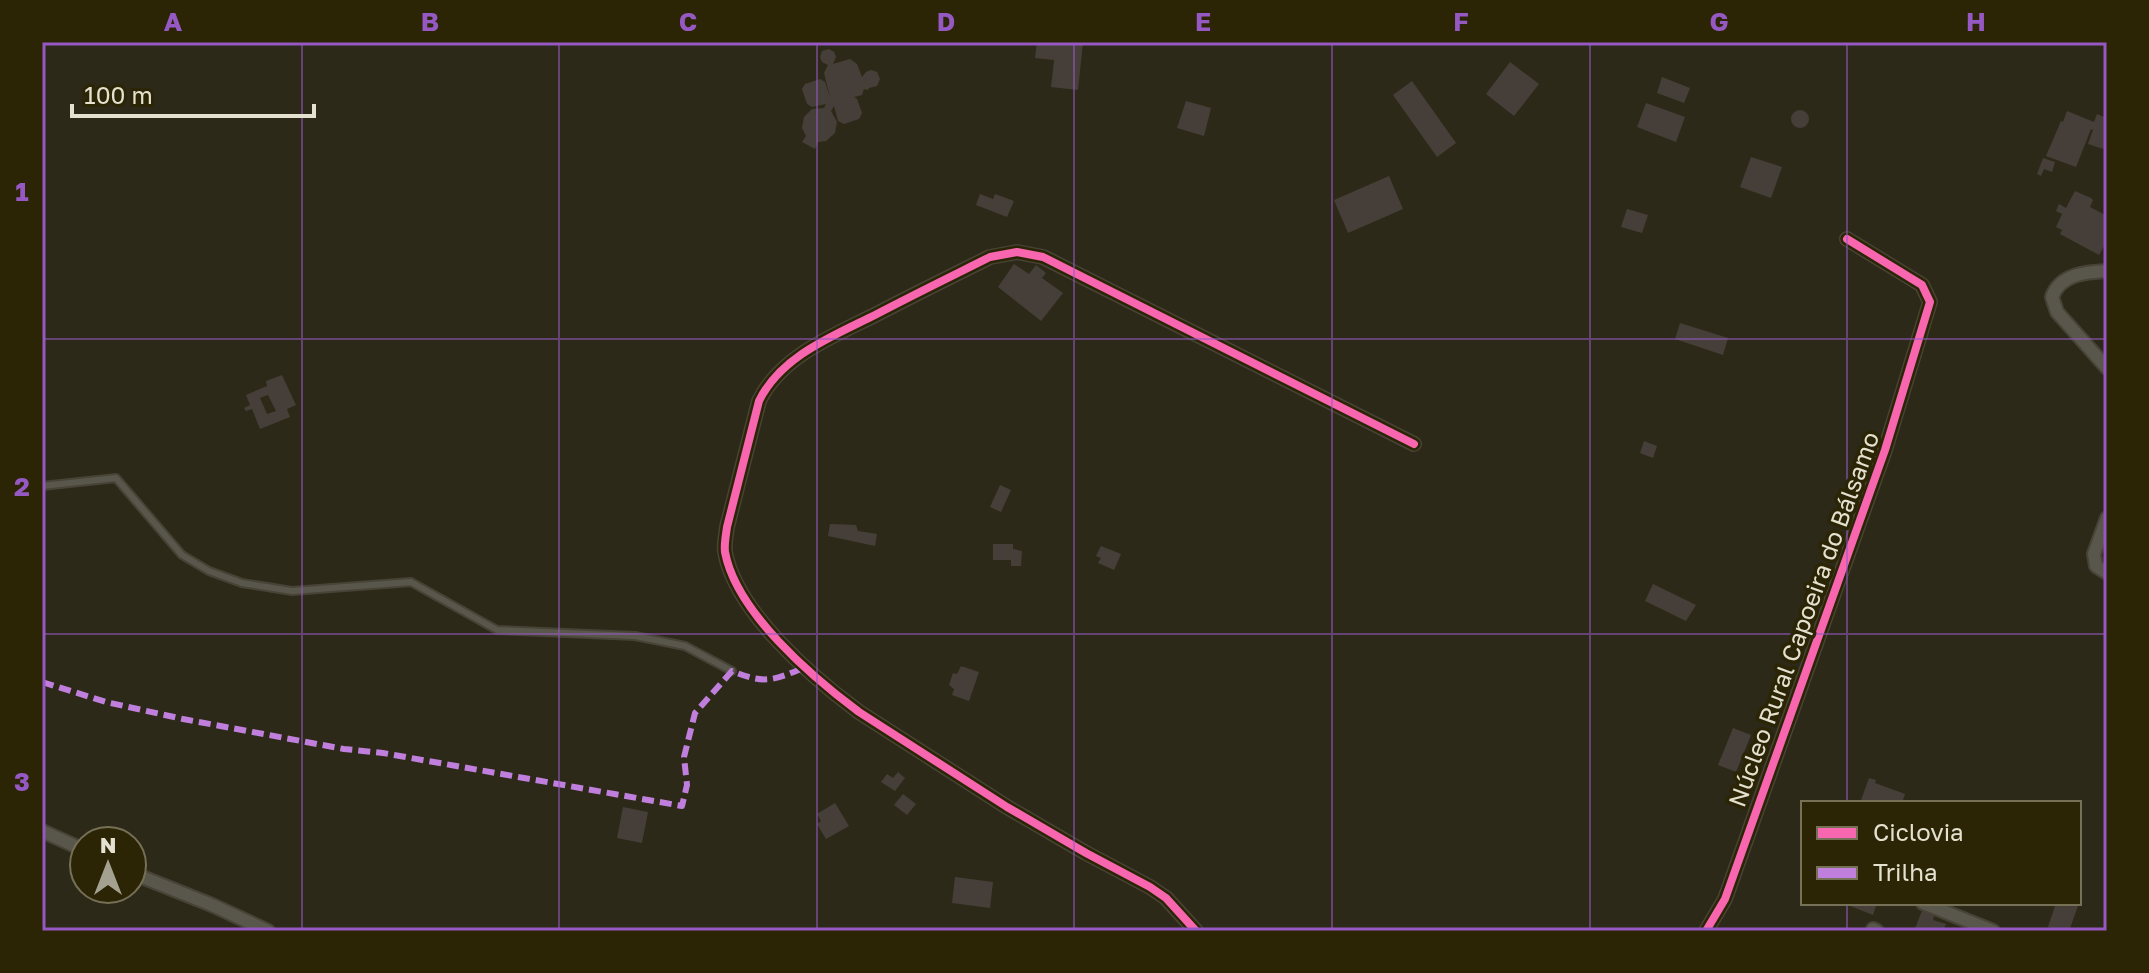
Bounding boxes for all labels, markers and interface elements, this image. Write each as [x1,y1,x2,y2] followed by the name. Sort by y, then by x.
[164,6,183,37] text: A
[421,6,439,37] text: B
[679,6,697,37] text: C
[937,6,955,37] text: D
[1195,6,1211,37] text: E
[1453,6,1469,37] text: F
[1709,6,1729,37] text: G
[1966,6,1986,37] text: H
[72,68,314,118] scale bar
[84,80,153,109] text: 100 m
[15,176,29,207] text: 1
[1722,428,1884,810] street label: Núcleo Rural Capoeira do Bálsamo
[14,471,30,502] text: 2
[14,766,30,797] text: 3
[1801,801,2081,905] legend
[1873,817,1964,846] text: Ciclovia
[68,825,148,905] north arrow
[100,831,116,858] text: N
[1873,857,1938,886] text: Trilha

